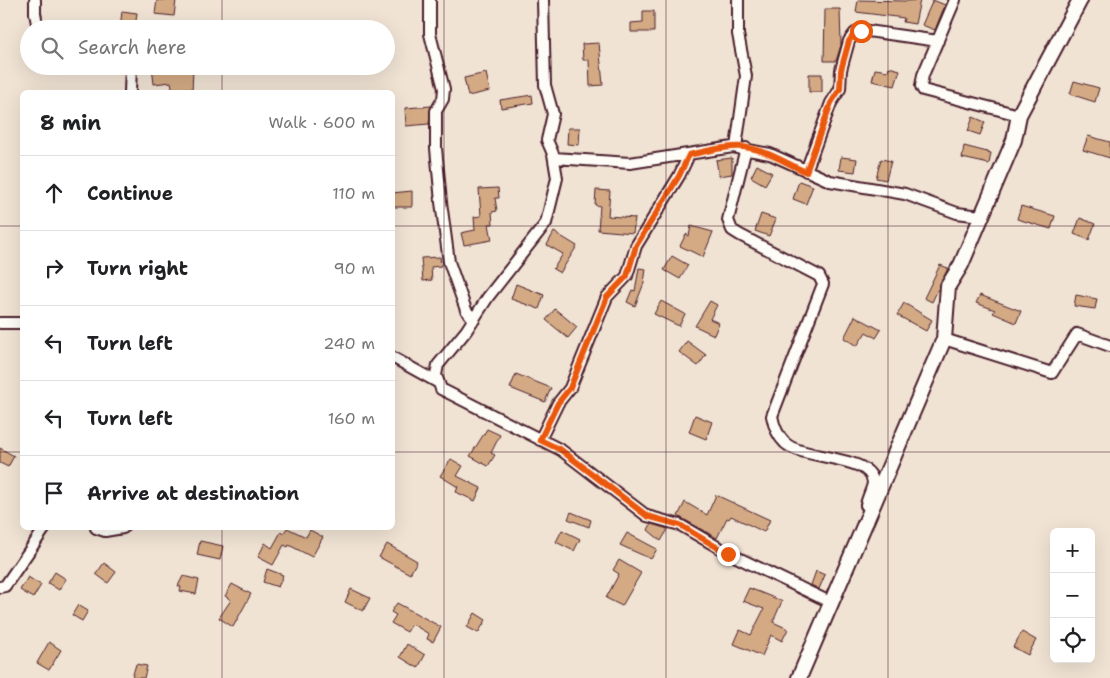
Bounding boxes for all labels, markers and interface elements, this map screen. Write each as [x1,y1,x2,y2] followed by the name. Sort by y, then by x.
[20,20,395,75] search box
[850,20,873,43] route start
[38,34,66,62] icon: search
[78,35,187,60] text: Search here
[40,109,101,137] text: 8 min
[269,112,375,133] text: Walk · 600 m
[40,179,68,207] icon: ahead
[87,181,173,206] text: Continue
[332,183,375,204] text: 110 m
[40,254,68,282] icon: right
[87,256,188,281] text: Turn right
[334,258,375,279] text: 90 m
[40,329,68,357] icon: left
[87,331,173,356] text: Turn left
[323,333,375,354] text: 240 m
[40,404,68,432] icon: left
[87,406,173,431] text: Turn left
[328,408,375,429] text: 160 m
[40,479,68,507] icon: arrive
[87,481,299,506] text: Arrive at destination
[1050,528,1095,663] map controls
[1050,528,1095,573] button: +
[717,543,740,566] route end
[1050,573,1095,618] button: −
[1050,618,1095,663] button: locate

